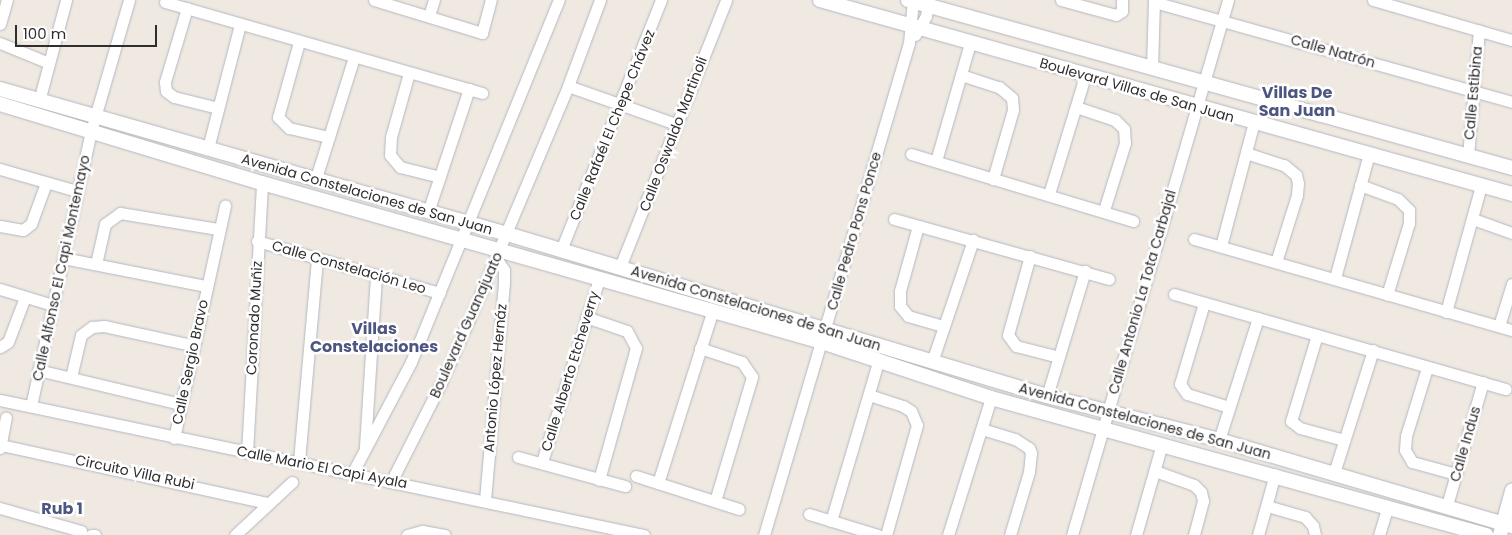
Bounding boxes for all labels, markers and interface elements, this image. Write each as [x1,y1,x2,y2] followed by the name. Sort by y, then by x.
[18,15,160,47] scale bar
[23,23,66,44] text: 100 m
[566,27,658,223] street label: Calle Rafaél El Chepe Chávez
[1289,31,1377,71] street label: Calle Natrón
[1461,45,1485,141] street label: Calle Estibina
[636,54,710,214] street label: Calle Oswaldo Martinoli
[1038,54,1236,126] street label: Boulevard Villas de San Juan
[1259,83,1335,121] district label: Villas De San Juan
[240,150,494,238] street label: Avenida Constelaciones de San Juan
[823,150,885,312] street label: Calle Pedro Pons Ponce
[29,153,93,383] street label: Calle Alfonso El Capi Montemayo
[1105,188,1179,396] street label: Calle Antonio La Tota Carbajal
[270,237,428,297] street label: Calle Constelación Leo
[426,249,506,401] street label: Boulevard Guanajuato
[243,260,265,376] street label: Coronado Muñiz
[629,262,883,354] street label: Avenida Constelaciones de San Juan
[538,289,602,453] street label: Calle Alberto Etcheverry
[169,298,211,426] street label: Calle Sergio Bravo
[480,303,510,453] street label: Antonio López Hernáz
[310,319,438,357] district label: Villas Constelaciones
[1017,379,1273,463] street label: Avenida Constelaciones de San Juan
[1446,404,1484,484] street label: Calle Indus
[235,442,409,492] street label: Calle Mario El Capi Ayala
[74,451,196,493] street label: Circuito Villa Rubi
[41,499,83,519] district label: Rub 1

